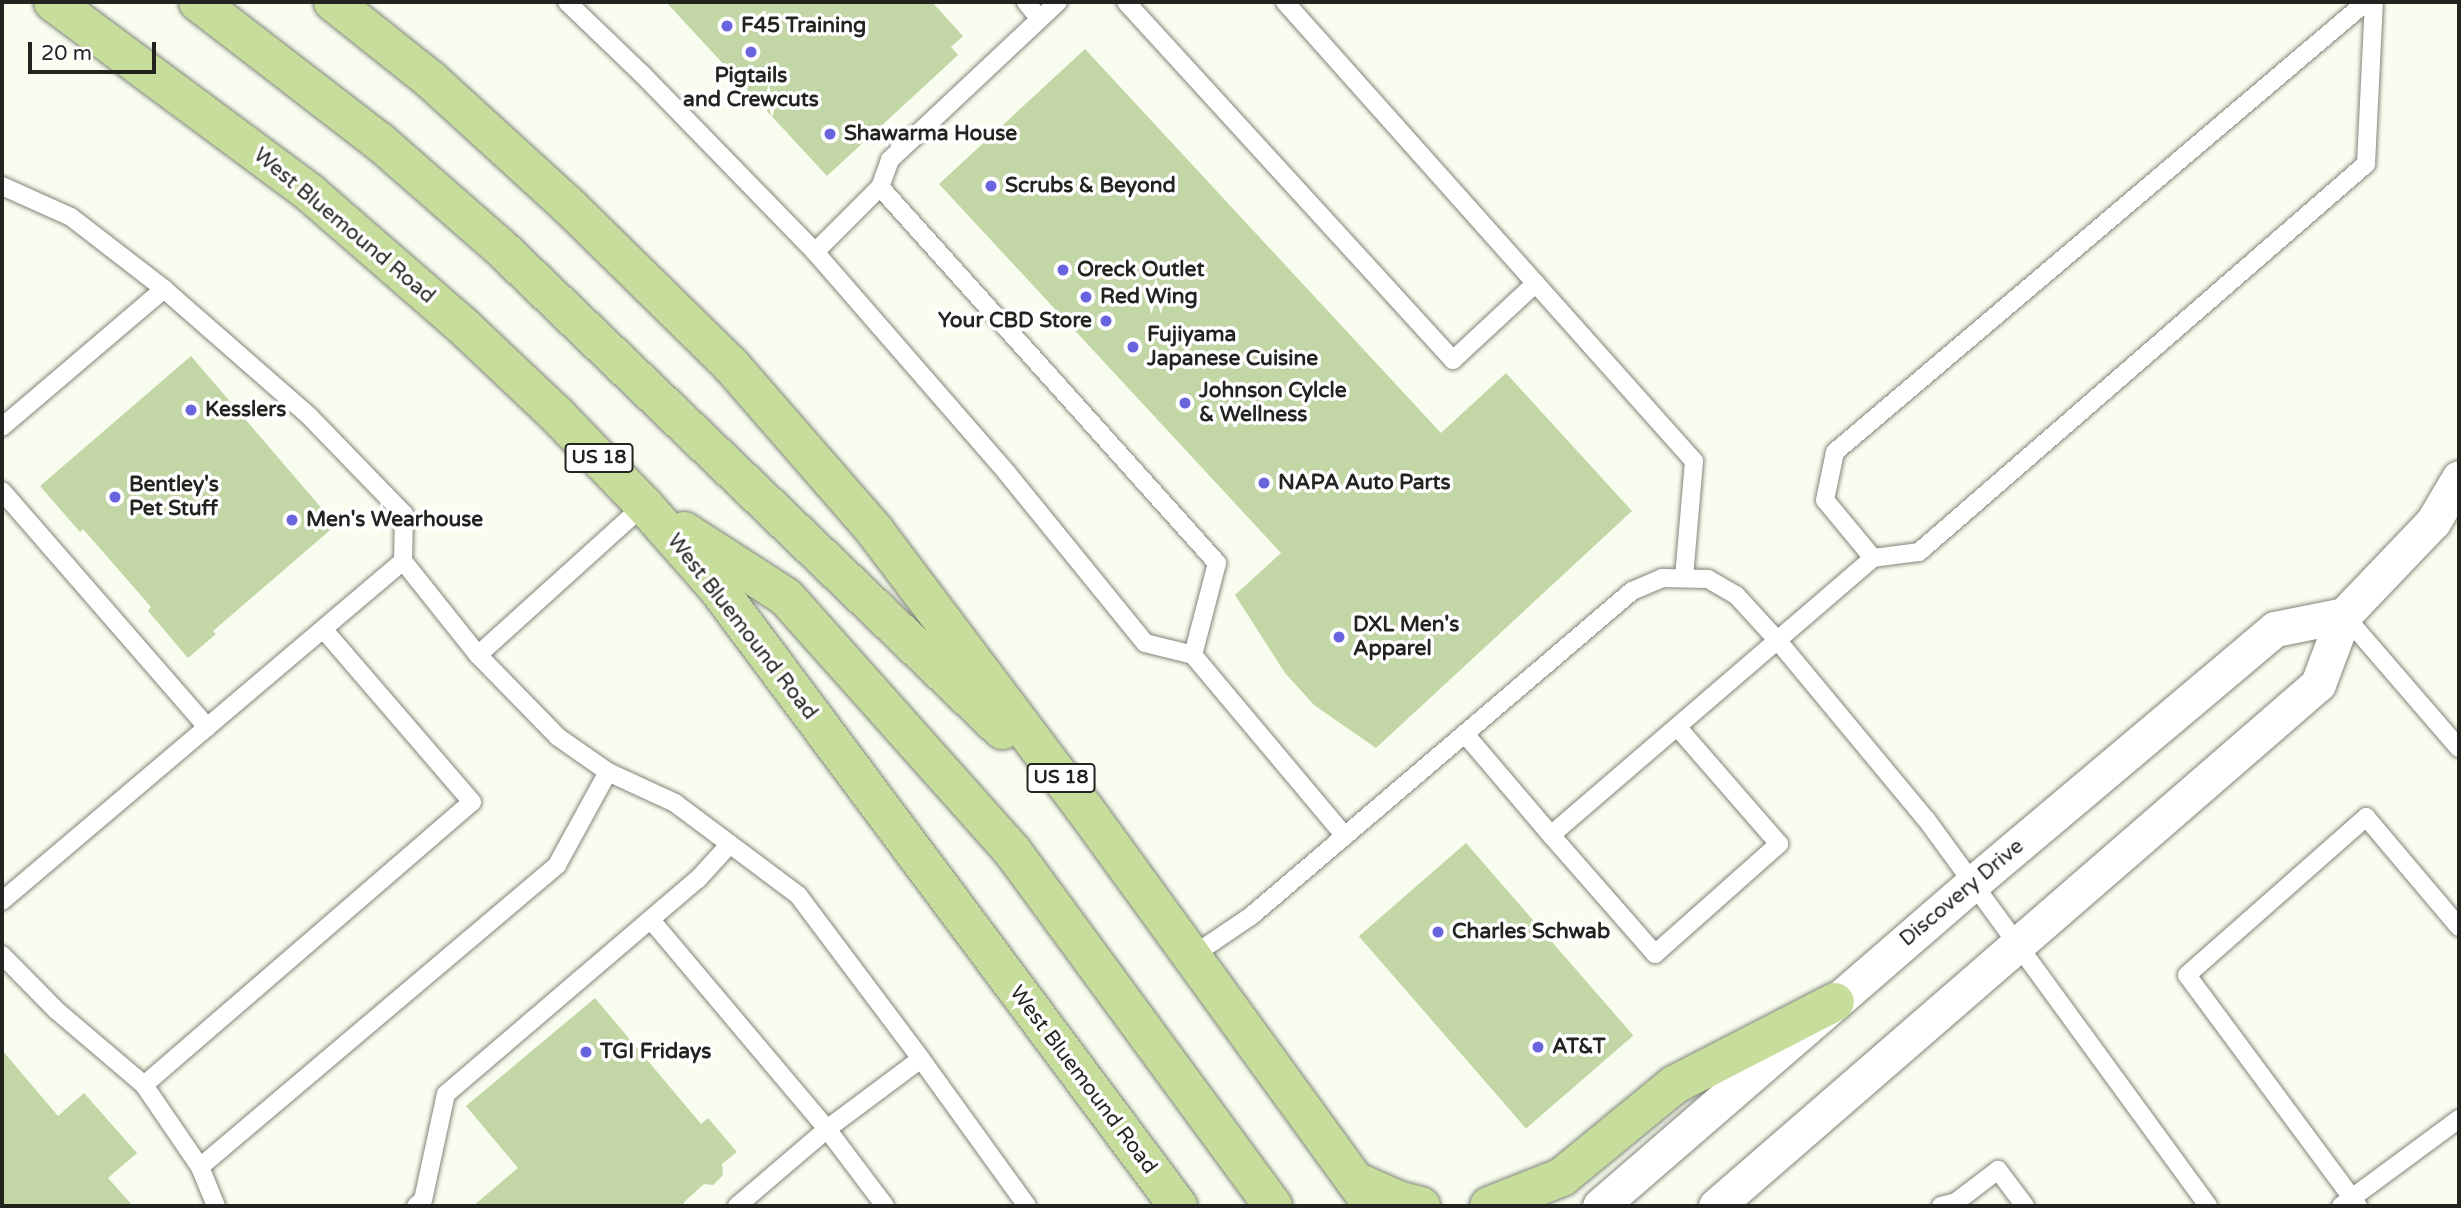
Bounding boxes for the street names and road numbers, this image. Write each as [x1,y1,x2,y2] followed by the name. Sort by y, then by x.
[248,143,440,309] street label: West Bluemound Road
[564,442,634,474] road number: US 18
[662,529,822,725] street label: West Bluemound Road
[1026,762,1096,793] road number: US 18
[1895,834,2029,952] street label: Discovery Drive
[1004,981,1162,1179] street label: West Bluemound Road

